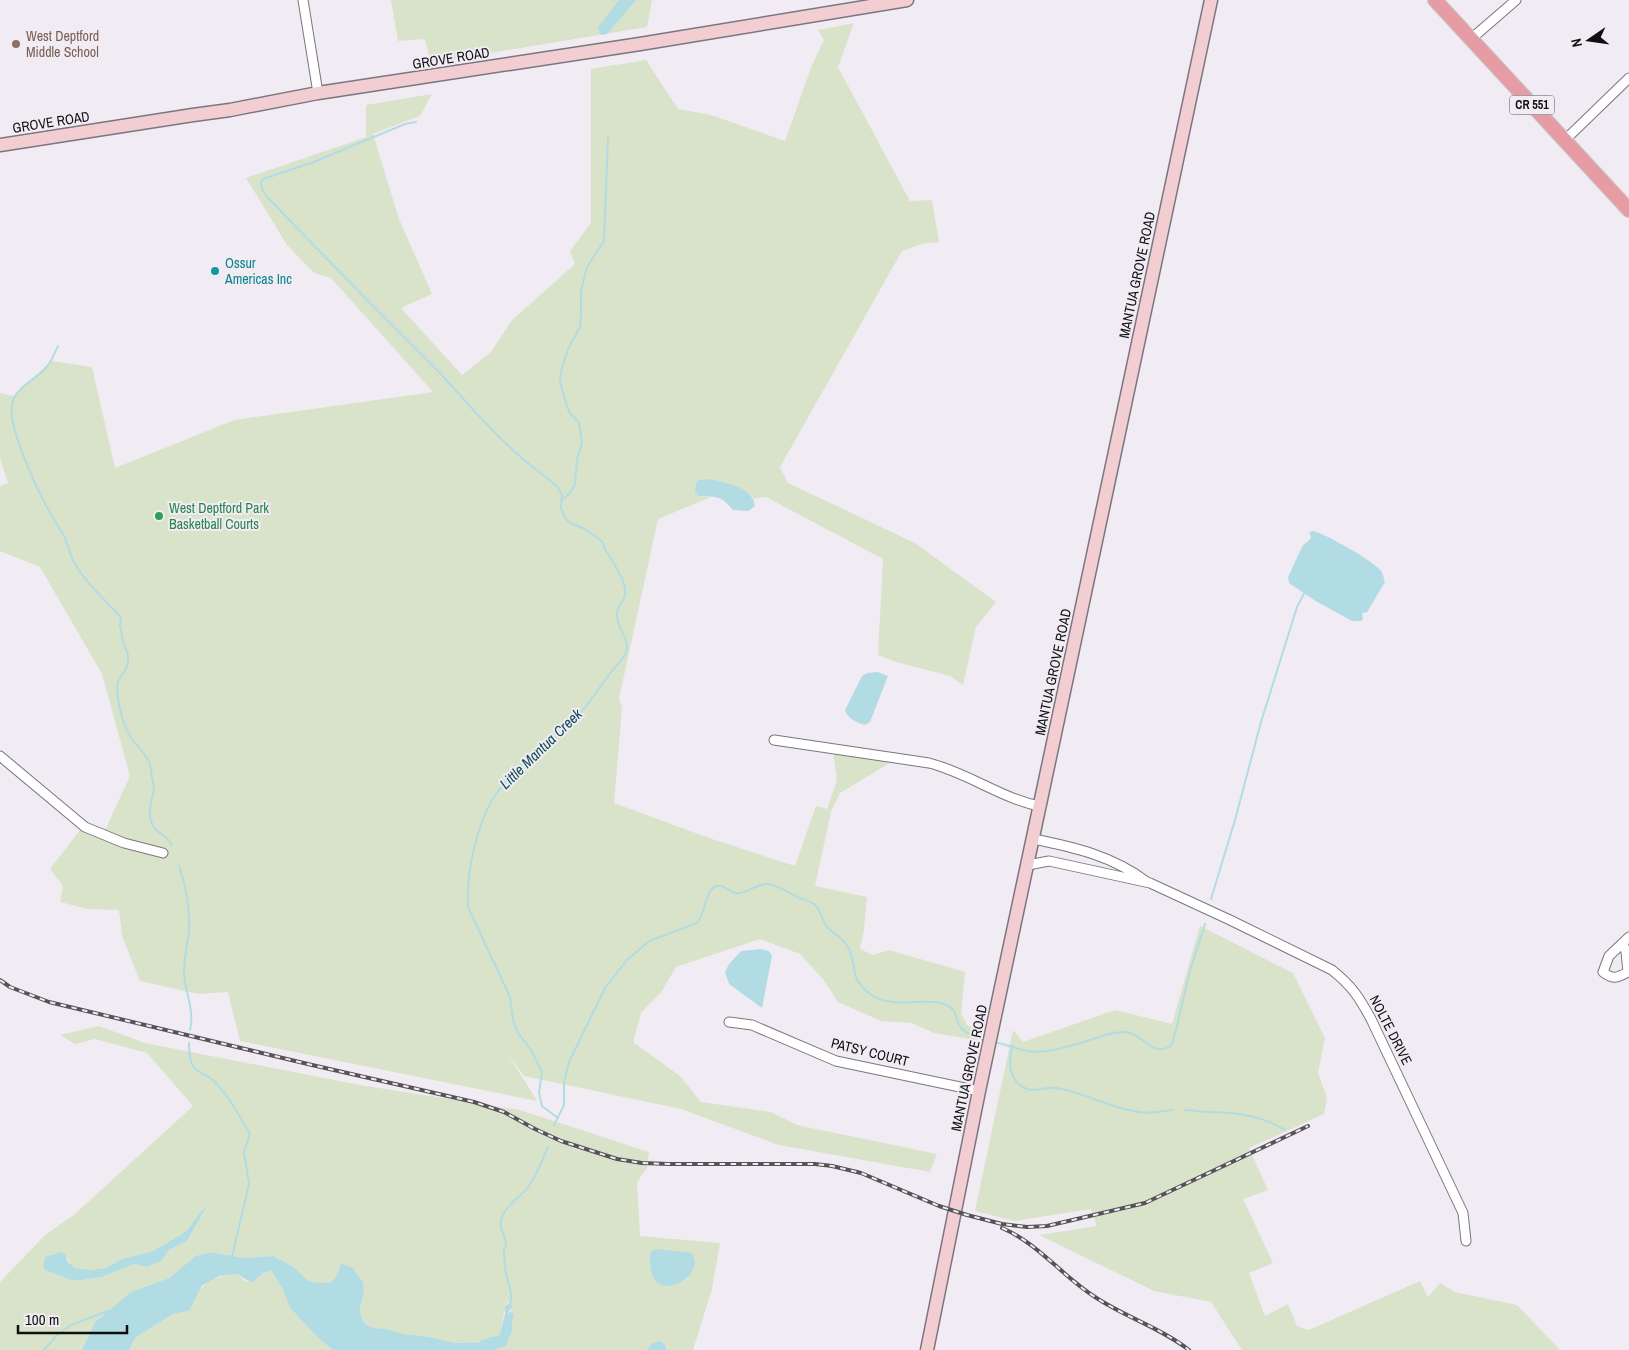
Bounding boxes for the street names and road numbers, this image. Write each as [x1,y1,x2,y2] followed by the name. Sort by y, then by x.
[411,43,491,73] street label: GROVE ROAD
[1510,96,1554,114] road number: CR 551
[11,107,91,137] street label: GROVE ROAD
[1115,210,1159,340] street label: MANTUA GROVE ROAD
[1031,607,1075,737] street label: MANTUA GROVE ROAD
[1366,992,1416,1068] street label: NOLTE DRIVE
[947,1003,991,1133] street label: MANTUA GROVE ROAD
[829,1034,911,1070] street label: PATSY COURT

